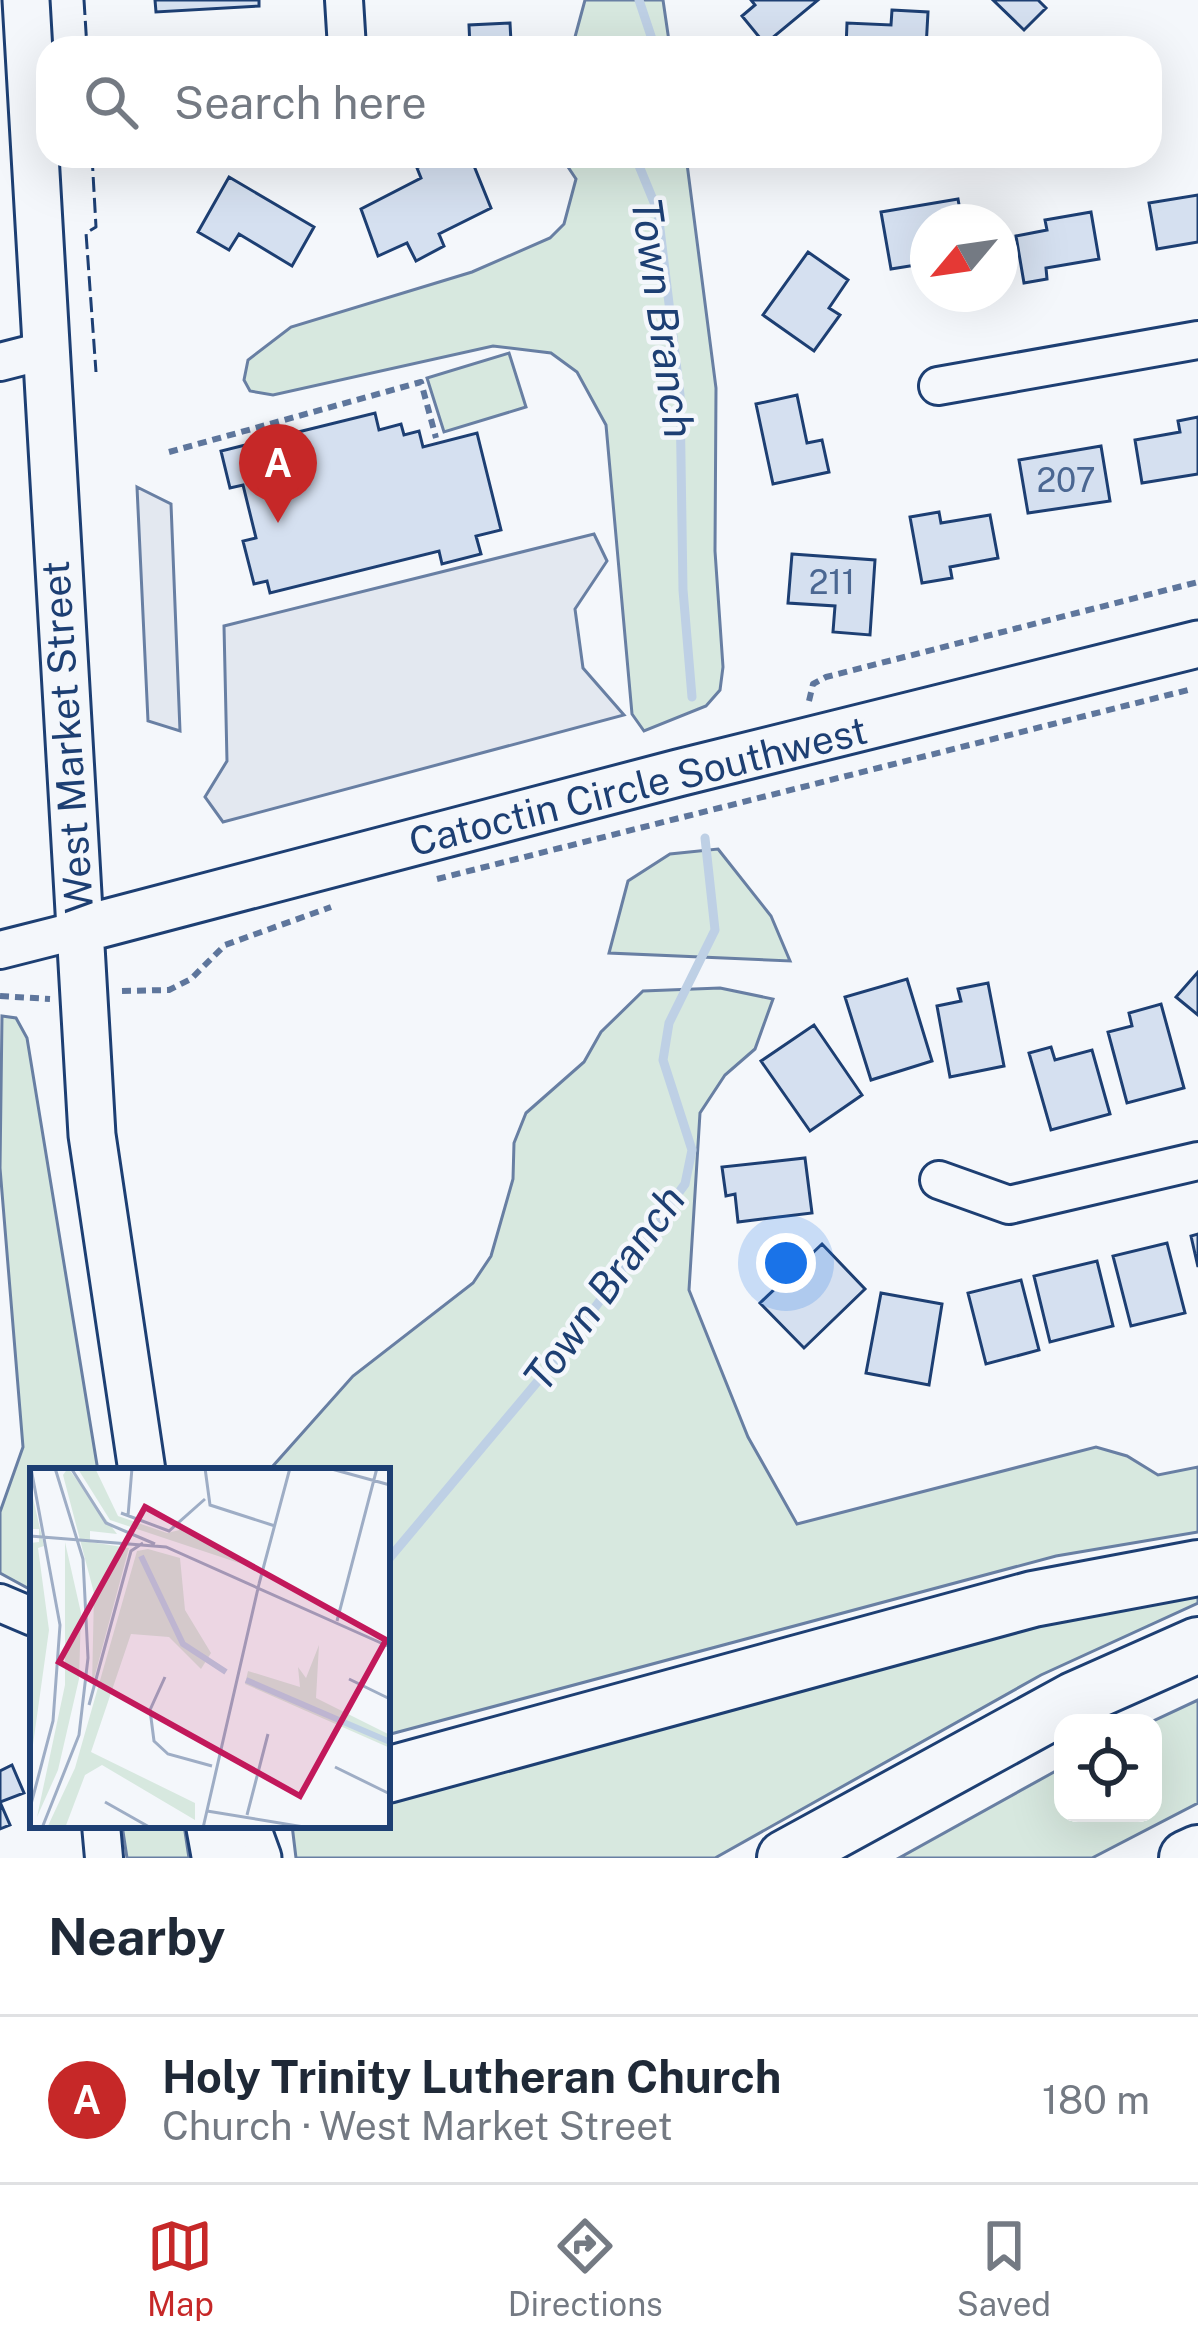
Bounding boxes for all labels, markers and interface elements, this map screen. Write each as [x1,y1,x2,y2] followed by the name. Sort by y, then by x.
[36,36,1162,168] search box
[78,69,144,135] icon: search
[174,76,427,129] text: Search here
[622,195,705,441] water label: Town Branch
[910,204,1018,312] north arrow
[239,424,317,523] pin: A
[1036,461,1096,499] house number: 207
[32,559,102,915] street label: West Market Street
[809,563,855,601] house number: 211
[404,707,872,865] street label: Catoctin Circle Southwest
[513,1176,694,1400] water label: Town Branch
[756,1233,816,1293] your location
[30,1468,390,1828] inset map
[1054,1714,1162,1822] map controls
[1054,1714,1162,1822] button: locate
[48,1907,225,1966] text: Nearby
[162,2050,781,2103] text: Holy Trinity Lutheran Church
[73,2077,101,2123] text: A
[1042,2077,1150,2123] text: 180 m
[162,2103,673,2149] text: Church · West Market Street
[147,2213,214,2323] tab: Map
[508,2213,663,2323] tab: Directions
[957,2213,1051,2323] tab: Saved

